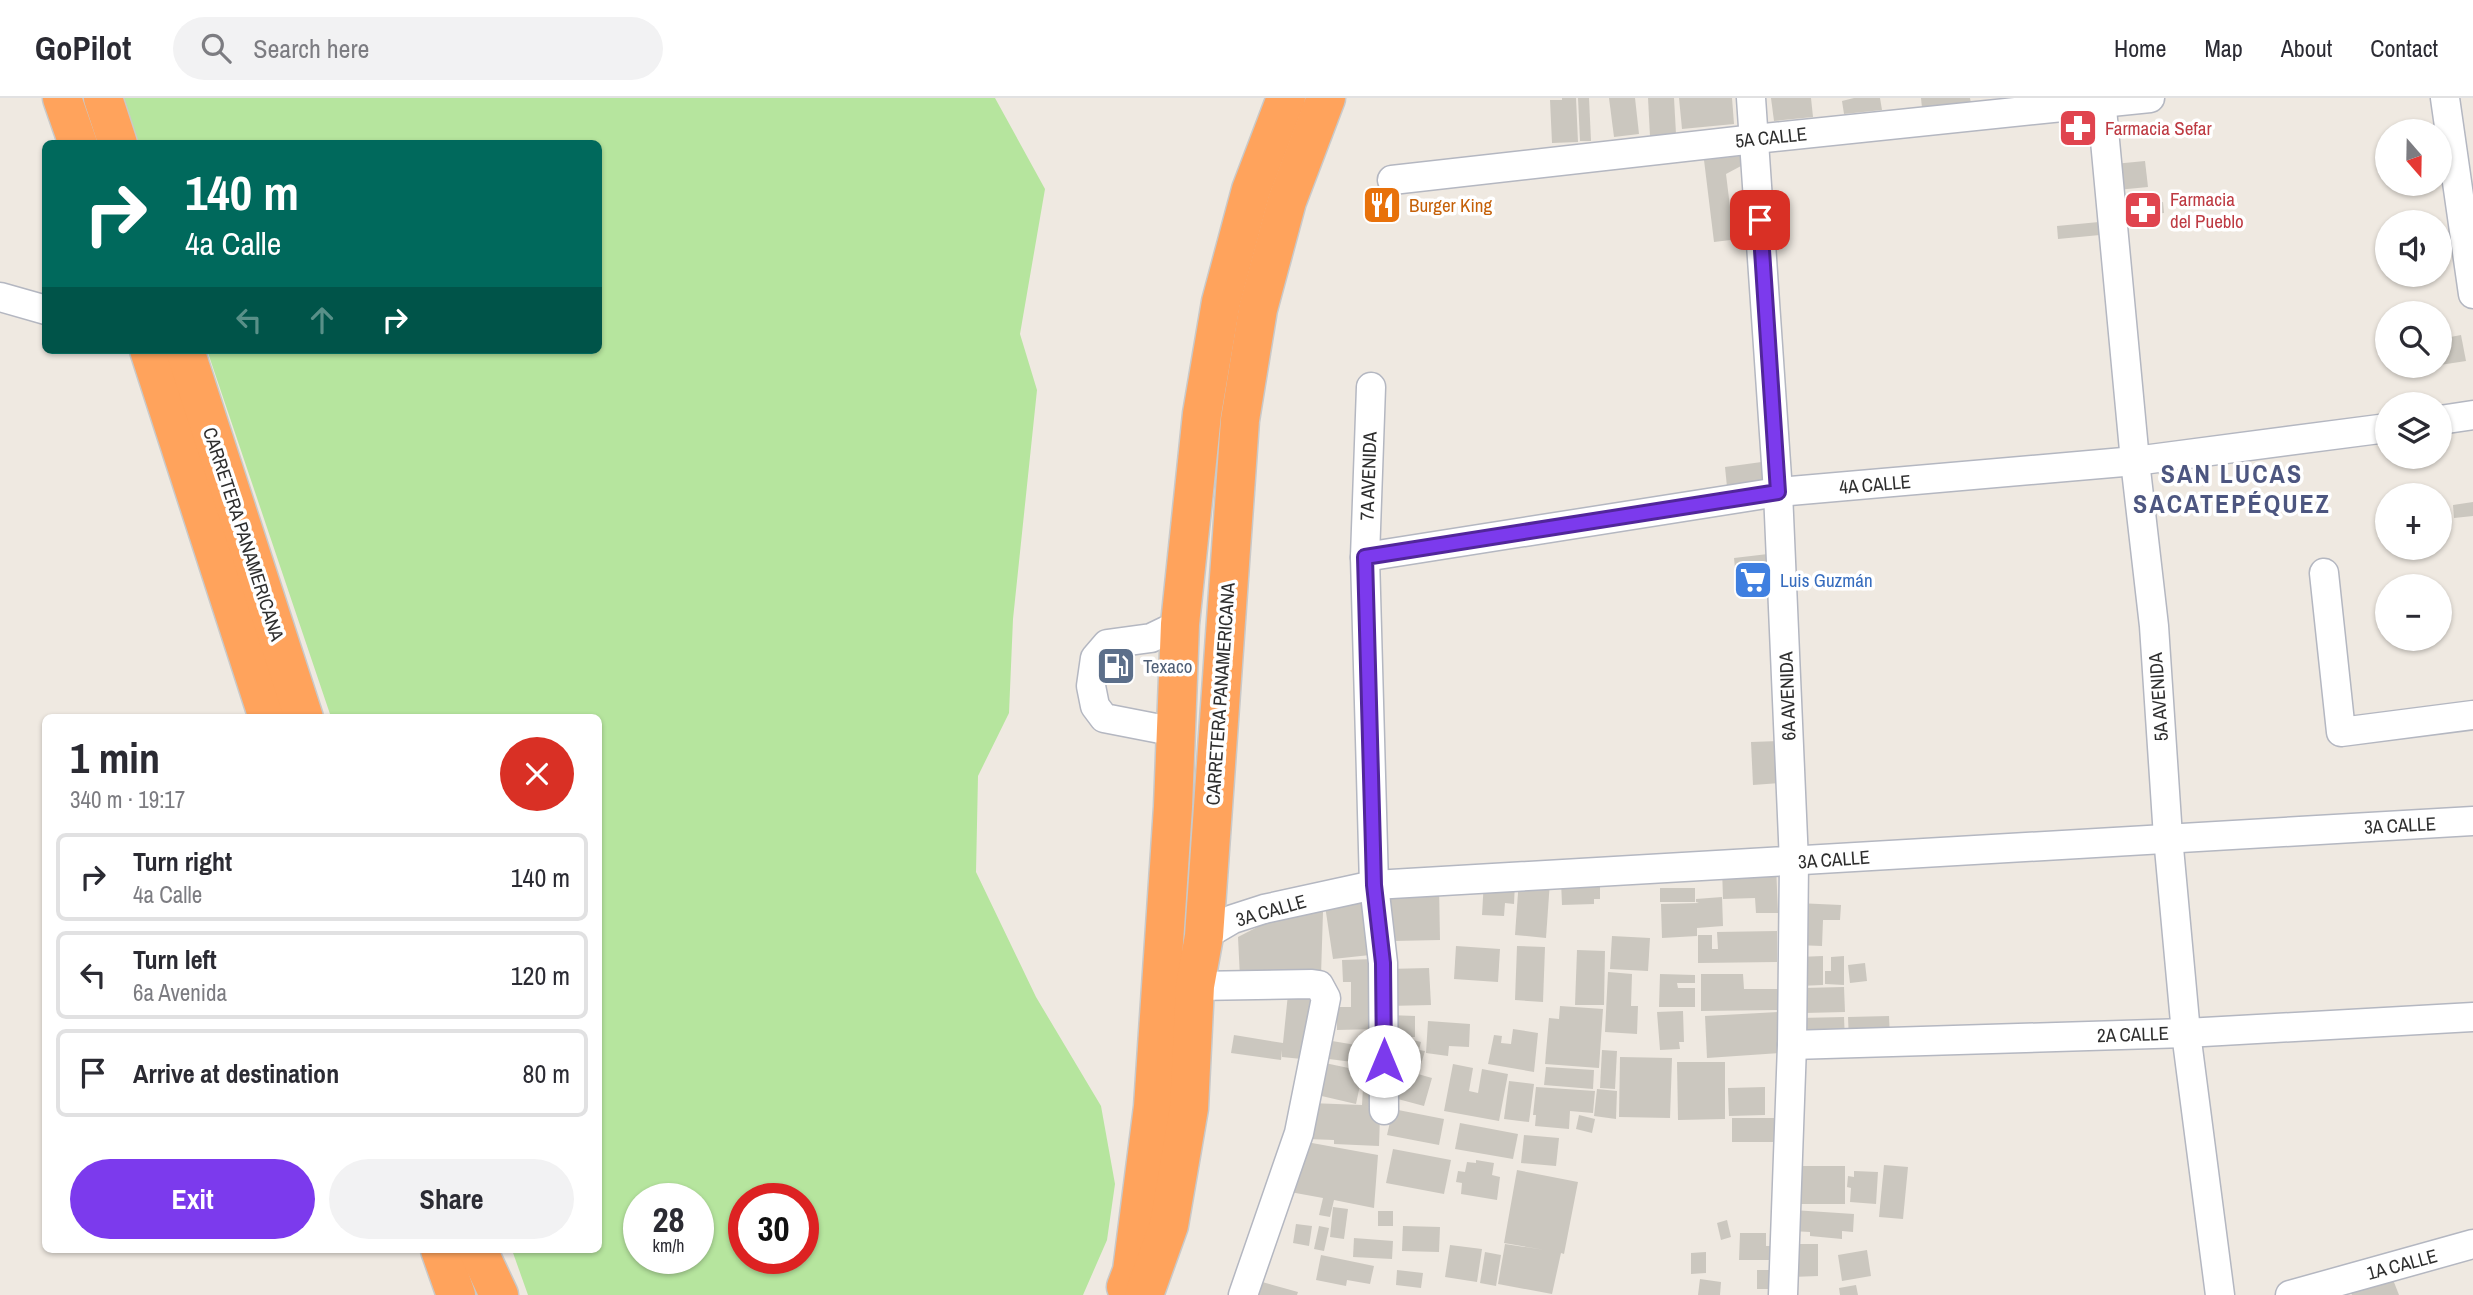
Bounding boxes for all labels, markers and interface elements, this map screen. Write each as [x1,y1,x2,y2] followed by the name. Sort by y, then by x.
[173,17,663,80] search box
[35,26,131,70] text: GoPilot
[197,29,235,67] icon: search
[253,31,369,66] text: Search here
[2114,32,2166,64] text: Home
[2204,32,2243,64] text: Map
[2281,32,2332,64] text: About
[2370,32,2438,64] text: Contact
[2057,107,2099,149] pharmacy icon: Farmacia Sefar
[2105,115,2212,141] place label: Farmacia Sefar
[2375,119,2452,196] north arrow
[2375,119,2452,651] map controls
[1734,120,1808,154] street label: 5A CALLE
[185,159,299,225] text: 140 m
[70,168,161,259] icon: right
[1361,184,1403,226] restaurant icon: Burger King
[2170,186,2244,234] place label: Farmacia del Pueblo
[2122,189,2164,231] pharmacy icon: Farmacia del Pueblo
[1730,190,1790,250] pin
[1409,192,1492,218] place label: Burger King
[1741,201,1779,239] icon: arrive
[2375,210,2452,287] button: sound
[185,222,281,265] text: 4a Calle
[230,301,268,339] icon: left
[303,301,341,339] icon: ahead
[376,301,414,339] icon: right
[2375,301,2452,378] button: search
[2375,392,2452,469] button: layers
[197,424,291,645] street label: CARRETERA PANAMERICANA
[1353,431,1383,521] street label: 7A AVENIDA
[2133,456,2331,521] district label: SAN LUCAS SACATEPÉQUEZ
[1838,468,1912,500] street label: 4A CALLE
[2375,483,2452,560] button: +
[1732,559,1774,601] supermarket icon: Luis Guzmán
[1780,567,1873,593] place label: Luis Guzmán
[2375,574,2452,651] button: −
[1199,581,1241,806] street label: CARRETERA PANAMERICANA
[1095,645,1137,687] fuel station icon: Texaco
[1772,651,1802,741] street label: 6A AVENIDA
[2142,651,2174,742] street label: 5A AVENIDA
[1143,653,1192,679] place label: Texaco
[70,730,160,786] text: 1 min
[500,737,574,811] button: close
[70,784,185,815] text: 340 m · 19:17
[2363,810,2437,840] street label: 3A CALLE
[133,844,232,879] text: Turn right
[1797,844,1871,874] street label: 3A CALLE
[74,858,112,896] icon: right
[511,860,570,895] text: 140 m
[133,879,202,910] text: 4a Calle
[1233,888,1309,932] street label: 3A CALLE
[133,942,217,977] text: Turn left
[74,956,112,994] icon: left
[511,958,570,993] text: 120 m
[133,977,227,1008] text: 6a Avenida
[2097,1020,2169,1048] street label: 2A CALLE
[1347,1024,1421,1098] position arrow
[74,1054,112,1092] icon: arrive
[133,1056,339,1091] text: Arrive at destination
[523,1056,570,1091] text: 80 m
[70,1159,315,1239] button: Exit
[329,1159,574,1239] button: Share
[728,1183,819,1274] speed limit sign: 30
[653,1196,684,1243] text: 28
[653,1233,685,1258] text: km/h
[2364,1242,2440,1286] street label: 1A CALLE

